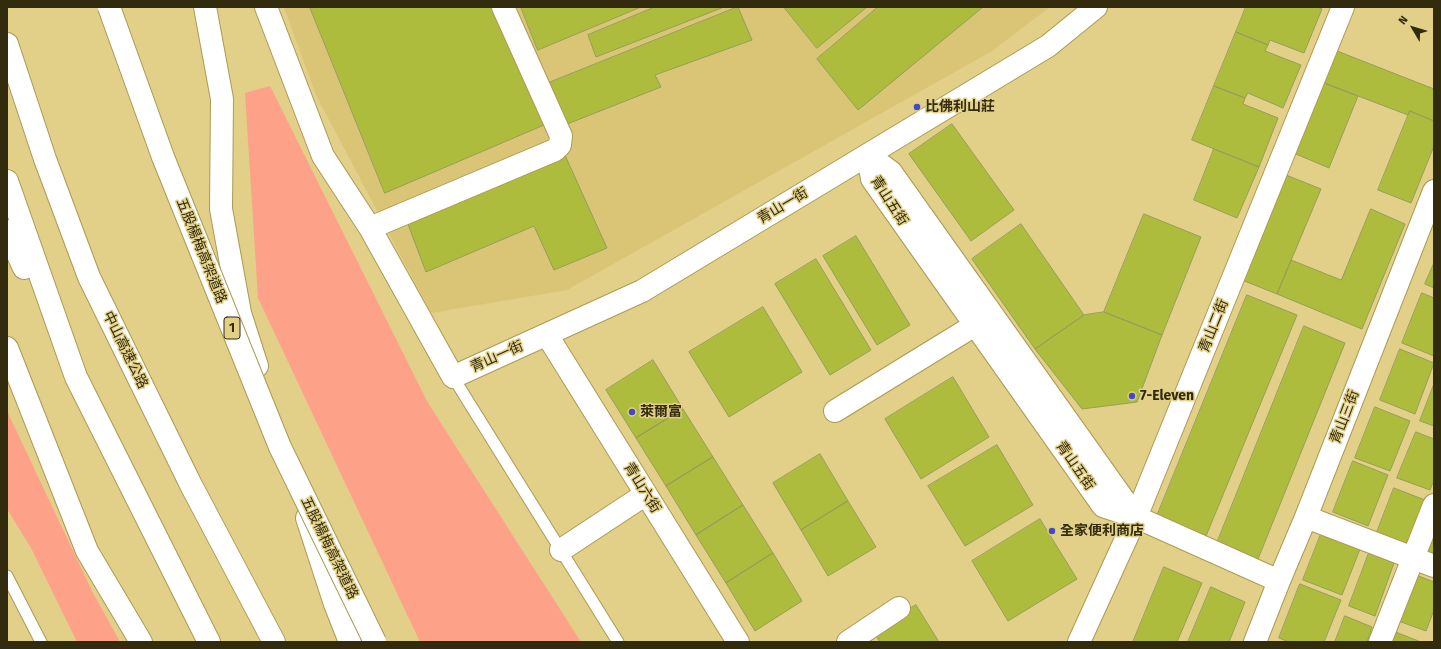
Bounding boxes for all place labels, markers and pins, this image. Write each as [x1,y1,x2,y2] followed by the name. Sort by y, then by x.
[925,99,995,115] place label: 比佛利山莊
[912,102,922,112] marker: 比佛利山莊
[1140,388,1194,404] place label: 7-Eleven
[1127,391,1137,401] marker: 7-Eleven
[640,404,682,420] place label: 萊爾富
[627,407,637,417] marker: 萊爾富
[1060,523,1144,539] place label: 全家便利商店
[1047,526,1057,536] marker: 全家便利商店

